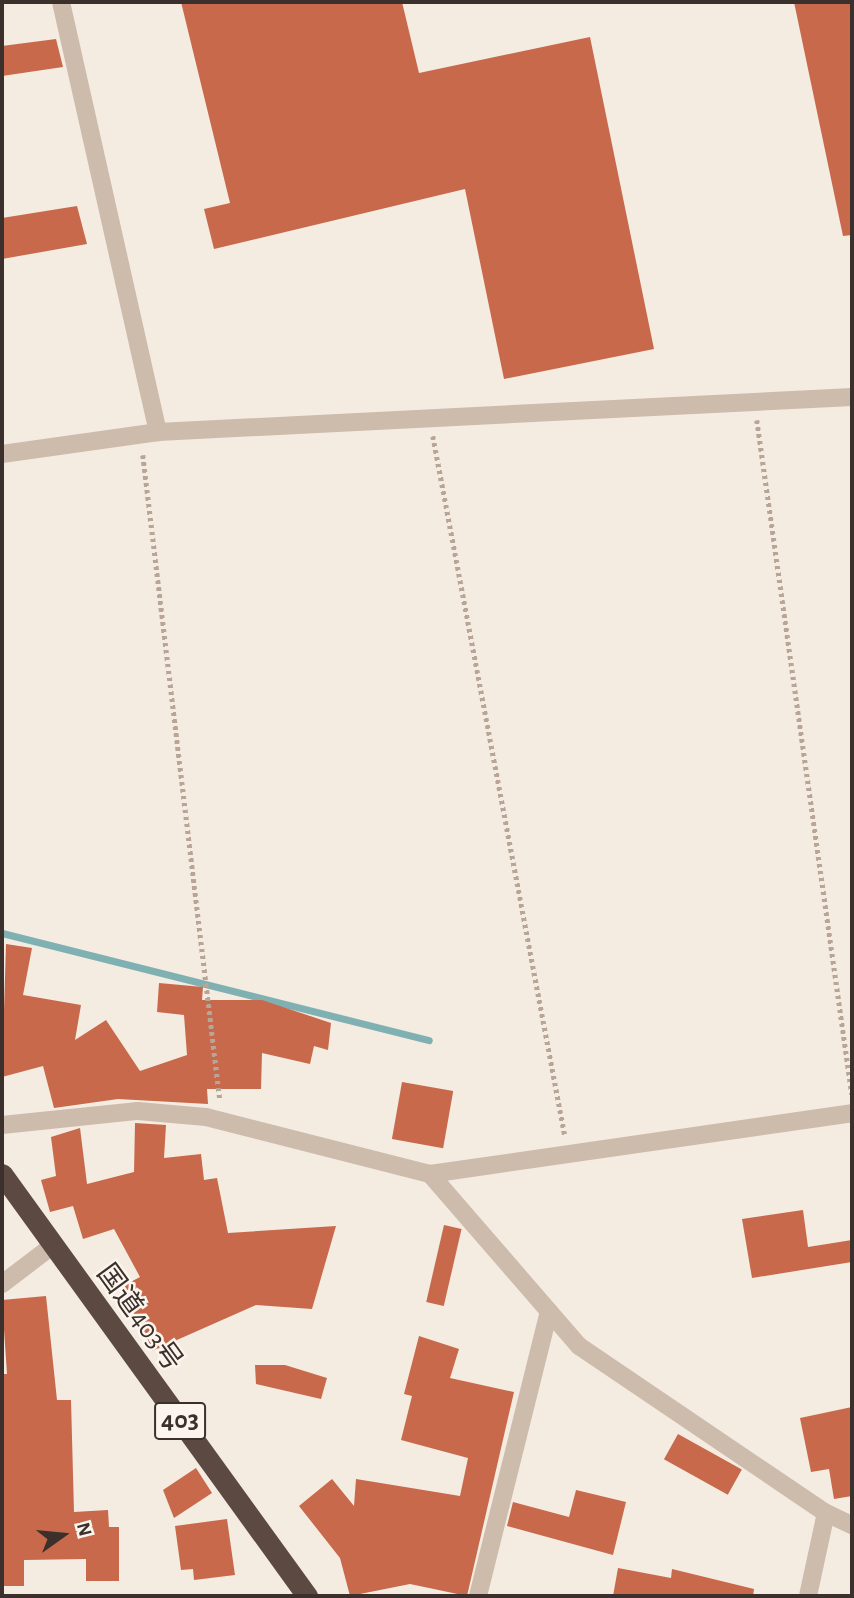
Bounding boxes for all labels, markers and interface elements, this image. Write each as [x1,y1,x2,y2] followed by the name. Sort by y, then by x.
[89,1258,189,1378] street label: 国道403号
[154,1398,206,1444] road number: 403
[28,1500,98,1570] north arrow
[73,1521,95,1538] text: N

